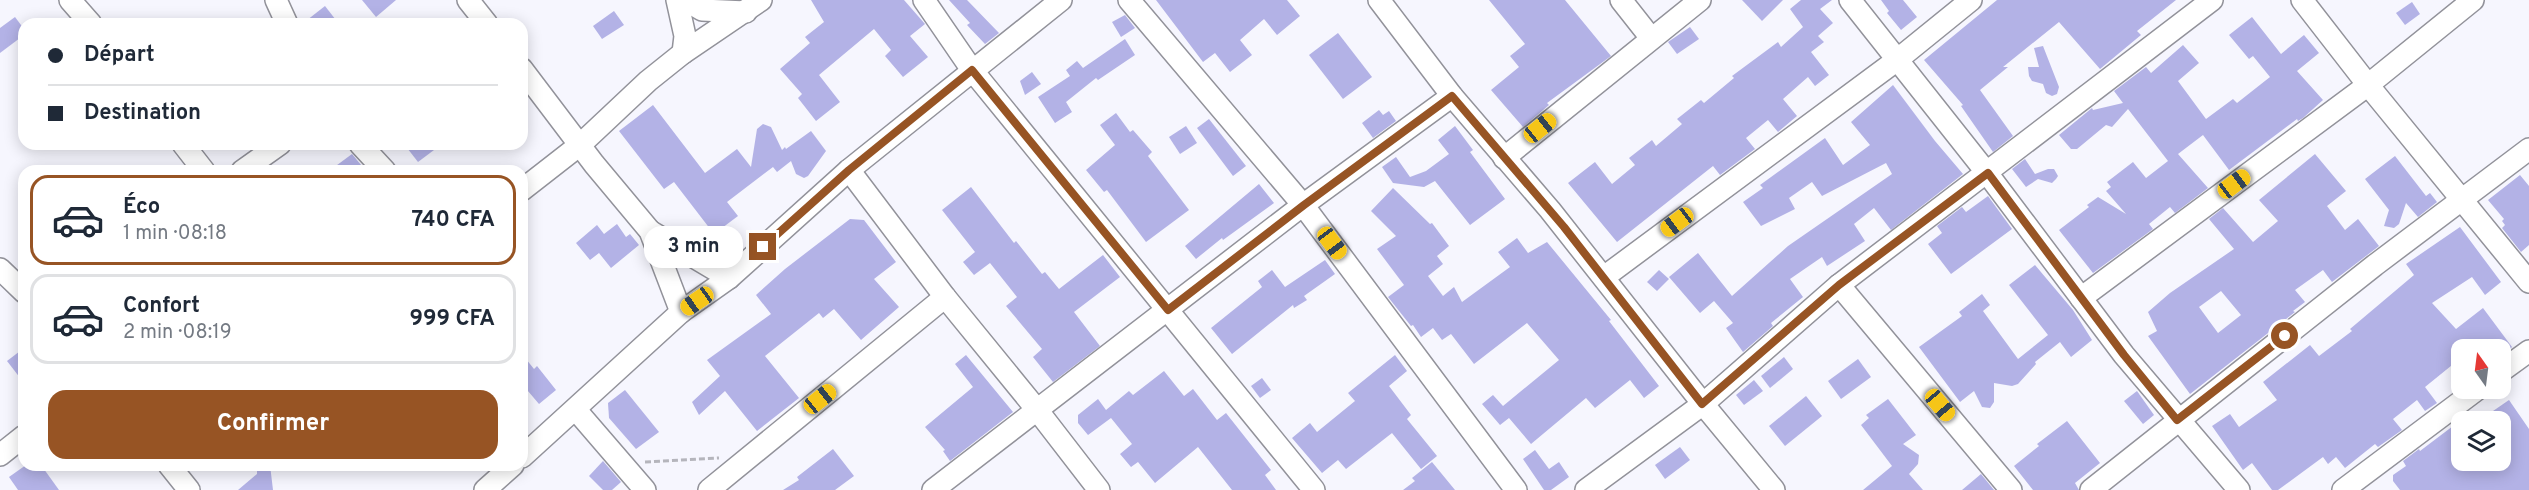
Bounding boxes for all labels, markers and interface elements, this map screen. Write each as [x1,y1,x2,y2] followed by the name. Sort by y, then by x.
[84,42,155,69] text: Départ
[84,100,201,127] text: Destination
[1520,110,1560,146] car
[2214,166,2254,202] car
[51,193,105,247] icon: car
[123,194,160,221] text: Éco
[1657,204,1697,240] car
[411,207,495,234] text: 740 CFA
[123,221,227,247] text: 1 min · 08:18
[1314,223,1350,263] car
[643,226,742,268] callout: 3 min
[749,233,776,260] route end
[667,234,720,260] text: 3 min
[677,283,717,319] car
[51,292,105,346] icon: car
[123,293,200,320] text: Confort
[410,306,495,333] text: 999 CFA
[123,320,232,346] text: 2 min · 08:19
[2271,322,2298,349] route start
[2451,339,2511,399] north arrow
[2451,339,2511,471] map controls
[800,381,840,417] car
[1922,385,1958,425] car
[48,390,498,459] button: Confirmer
[2451,411,2511,471] button: layers

